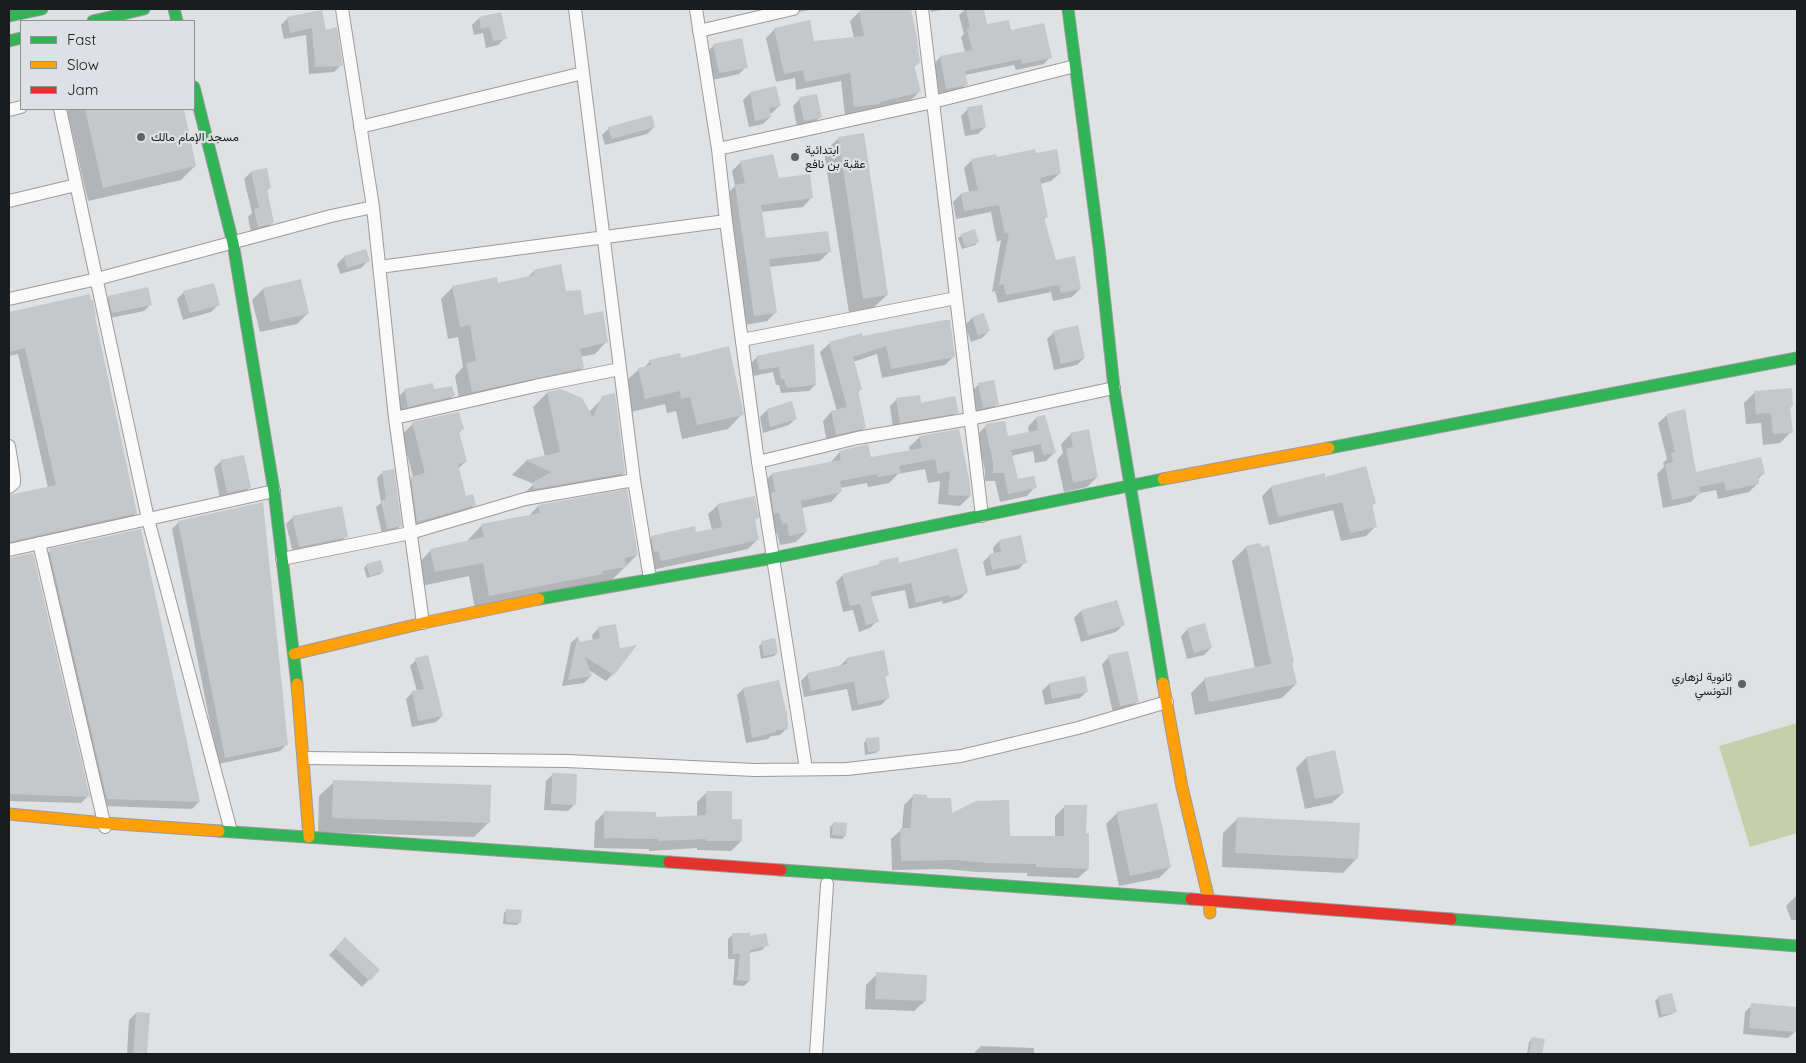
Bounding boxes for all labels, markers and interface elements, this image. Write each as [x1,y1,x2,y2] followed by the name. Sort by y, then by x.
[20,20,195,110] legend
[67,30,96,49] text: Fast
[67,55,99,74] text: Slow
[67,80,98,99] text: Jam
[151,130,239,144] place label: مسجد الإمام مالك
[135,131,147,143] marker: مسجد الإمام مالك
[805,143,866,171] place label: ابتدائية عقبة بن نافع
[789,151,801,163] marker: ابتدائية عقبة بن نافع
[1672,670,1732,698] place label: ثانوية لزهاري التونسي
[1736,678,1748,690] marker: ثانوية لزهاري التونسي

